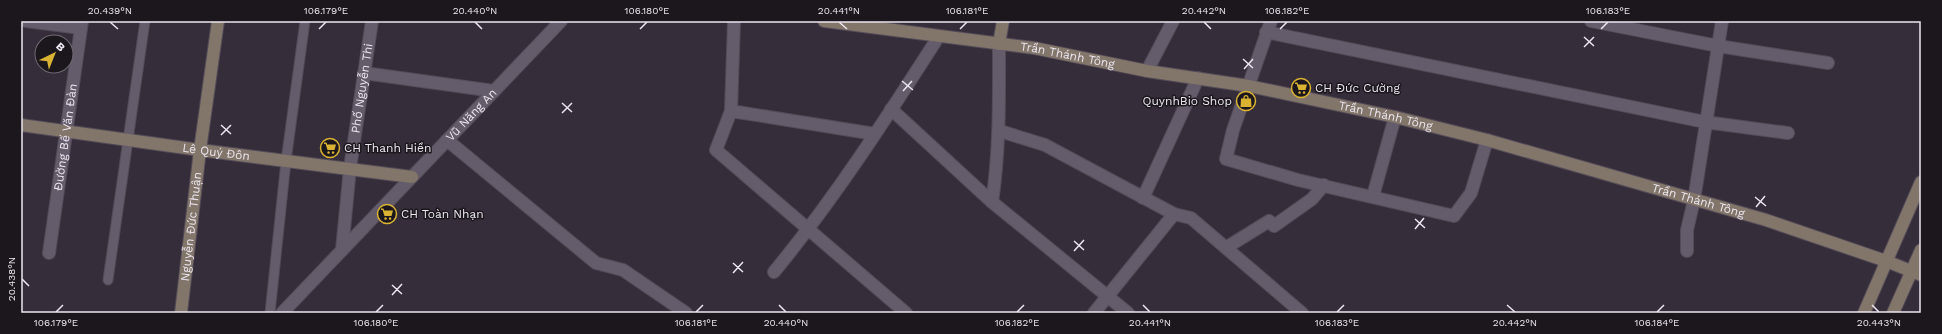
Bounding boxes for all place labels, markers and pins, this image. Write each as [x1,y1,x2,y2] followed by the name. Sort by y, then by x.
[1290,77,1312,99] supermarket icon: CH Đức Cường
[1315,81,1400,95] place label: CH Đức Cường
[1235,90,1257,112] shop icon: QuynhBio Shop
[1142,94,1232,108] place label: QuynhBio Shop
[319,137,341,159] supermarket icon: CH Thanh Hiền
[344,141,431,155] place label: CH Thanh Hiền
[376,203,398,225] supermarket icon: CH Toàn Nhạn
[401,207,484,221] place label: CH Toàn Nhạn

